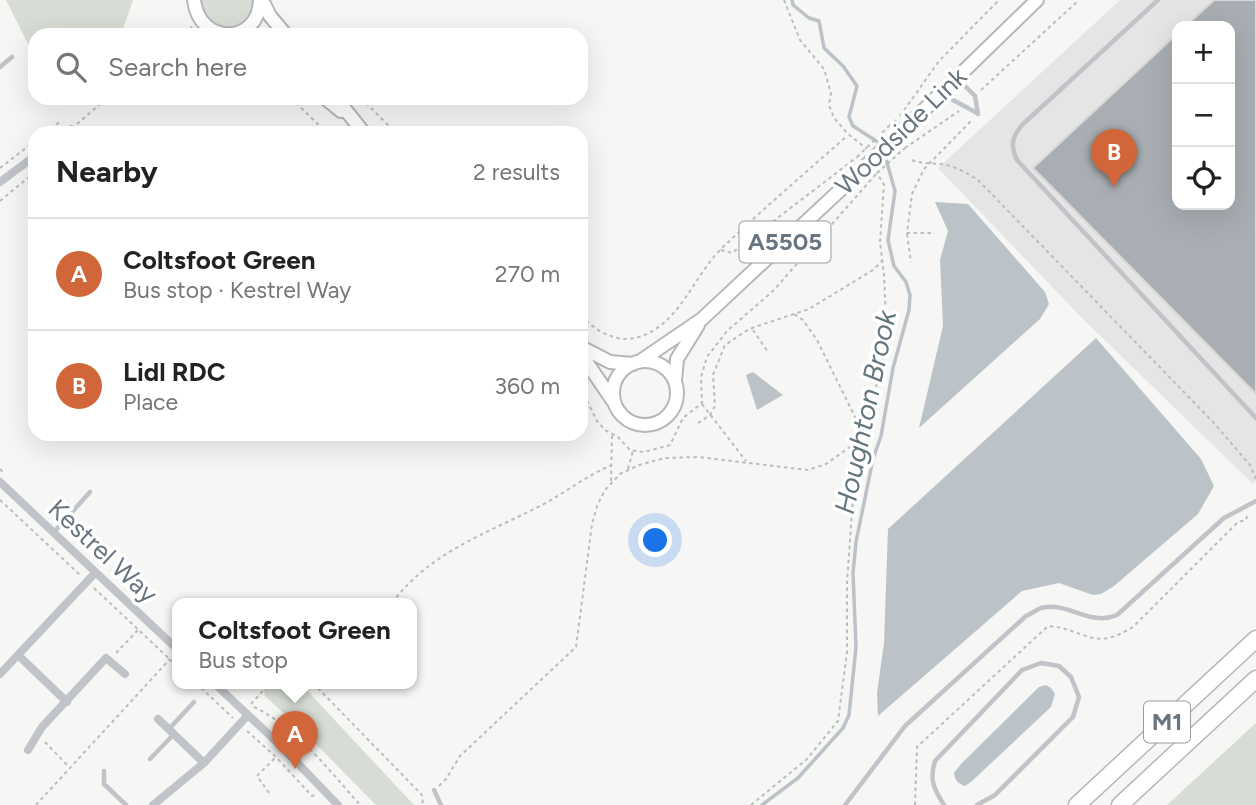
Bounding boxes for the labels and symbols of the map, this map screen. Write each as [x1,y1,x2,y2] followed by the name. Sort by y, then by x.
[829,60,974,202] street label: Woodside Link
[1091,129,1137,187] pin: B
[740,222,830,262] road number: A5505
[827,306,903,517] water label: Houghton Brook
[42,492,164,610] street label: Kestrel Way
[638,523,672,557] your location
[1144,702,1190,742] road number: M1
[272,711,318,769] pin: A

